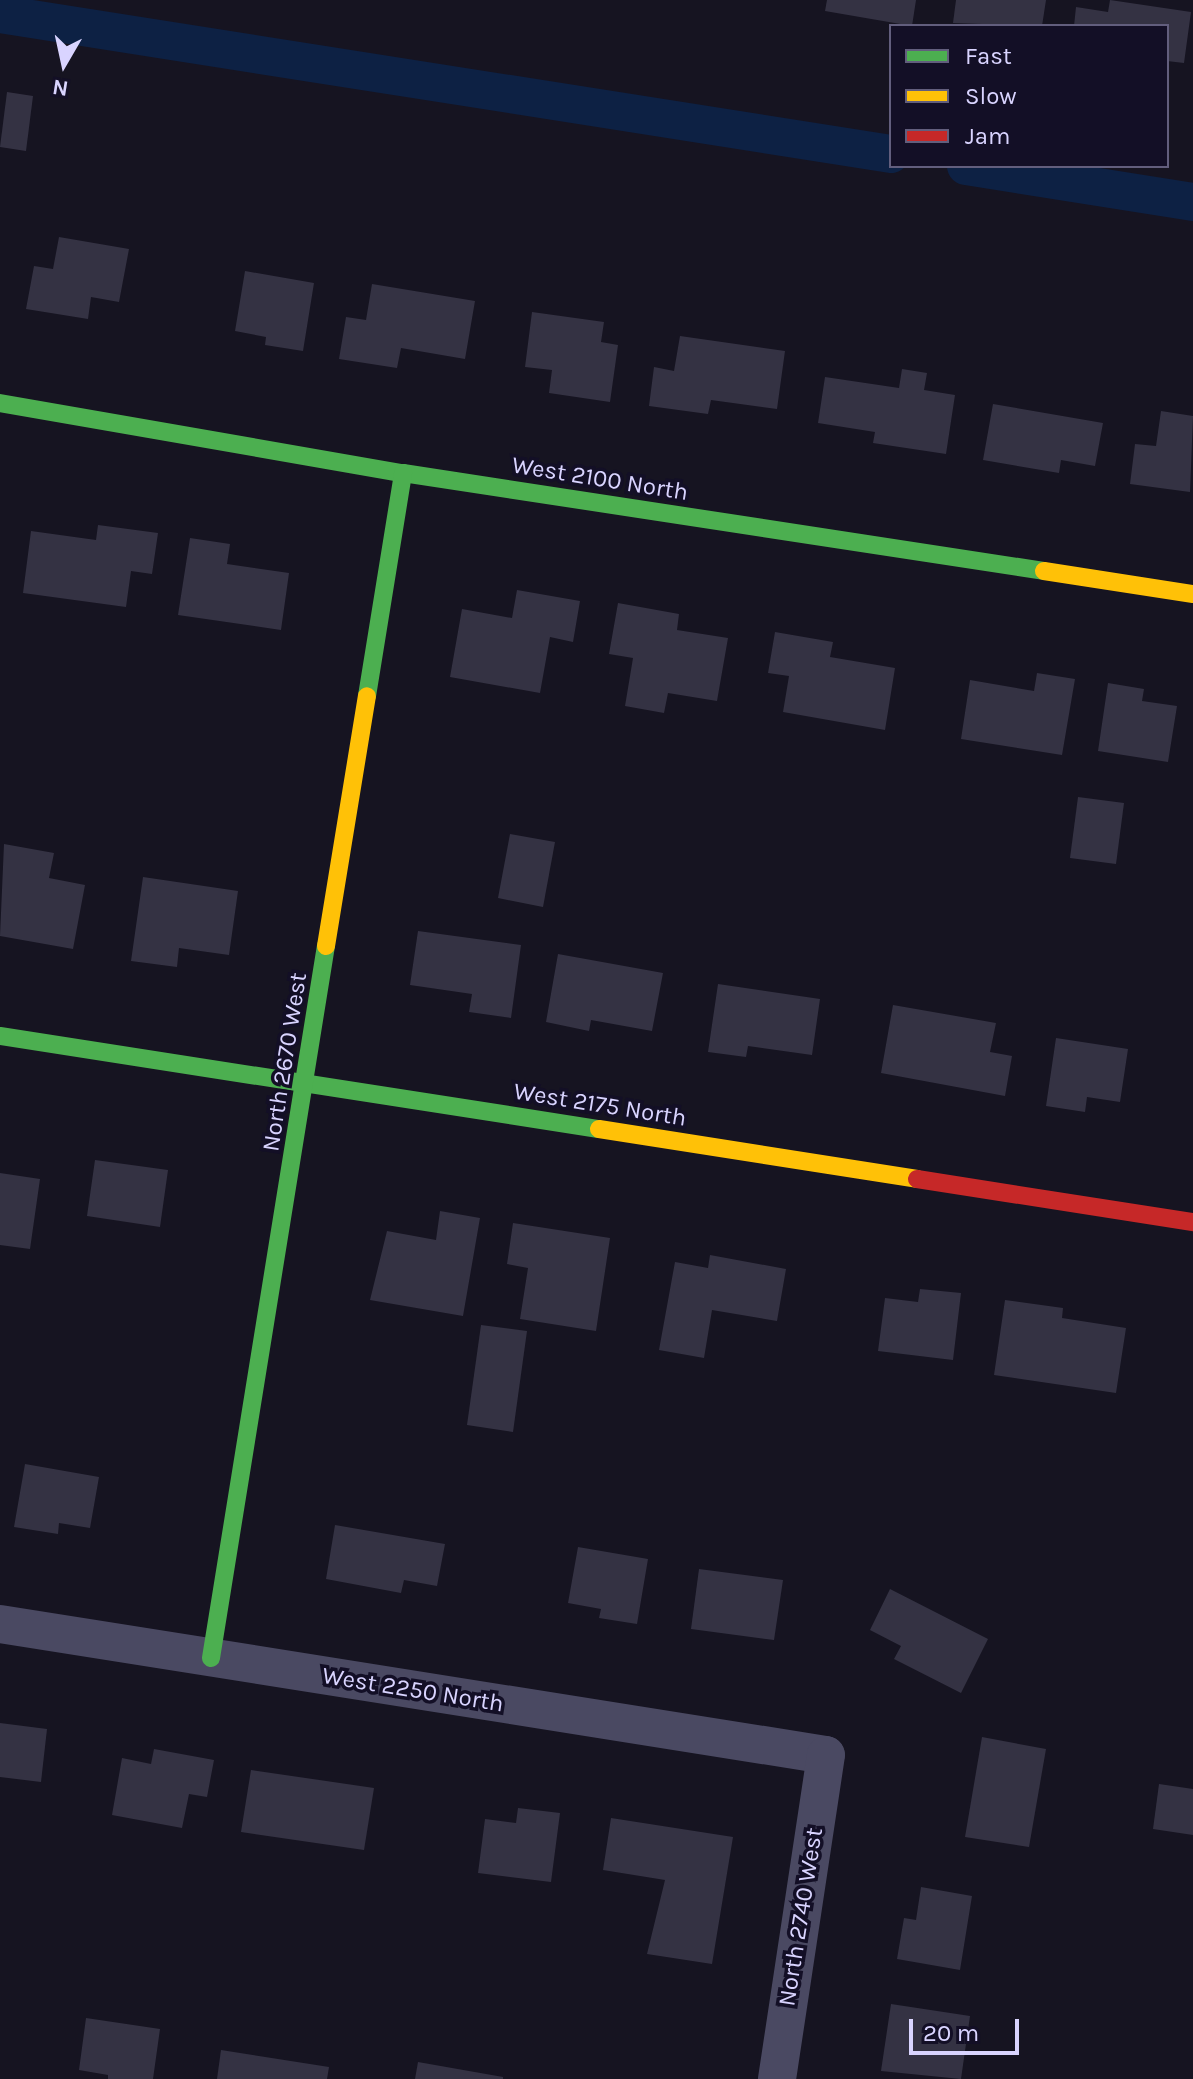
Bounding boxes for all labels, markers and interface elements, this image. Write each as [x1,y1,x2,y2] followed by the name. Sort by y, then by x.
[24,24,104,104] north arrow
[889,24,1169,168] legend
[965,42,1012,70] text: Fast
[50,74,70,102] text: N
[965,82,1017,110] text: Slow
[965,122,1010,150] text: Jam
[510,451,690,507] street label: West 2100 North
[257,970,313,1154] street label: North 2670 West
[512,1077,688,1133] street label: West 2175 North
[320,1661,506,1719] street label: West 2250 North
[773,1826,829,2008] street label: North 2740 West
[913,2003,1023,2053] scale bar
[923,2019,979,2047] text: 20 m

